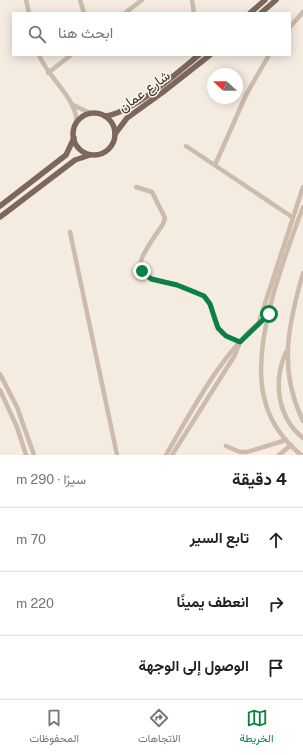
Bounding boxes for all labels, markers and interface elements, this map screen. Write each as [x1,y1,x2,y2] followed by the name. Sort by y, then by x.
[12,12,291,56] search box
[26,23,48,45] icon: search
[58,24,113,41] text: ابحث هنا
[115,67,175,118] street label: شارع عمان
[207,68,243,104] north arrow
[133,262,151,280] route end
[260,305,278,323] route start
[232,469,287,489] text: 4 دقيقة
[16,472,86,487] text: سيرًا · 290 m
[190,529,249,546] text: تابع السير
[265,529,287,551] icon: ahead
[16,532,46,547] text: 70 m
[176,593,249,610] text: انعطف يمينًا
[265,593,287,615] icon: right
[16,596,54,611] text: 220 m
[139,657,249,674] text: الوصول إلى الوجهة
[265,657,287,679] icon: arrive
[29,707,79,748] tab: المحفوظات
[138,707,181,748] tab: الاتجاهات
[240,707,274,748] tab: الخريطة

